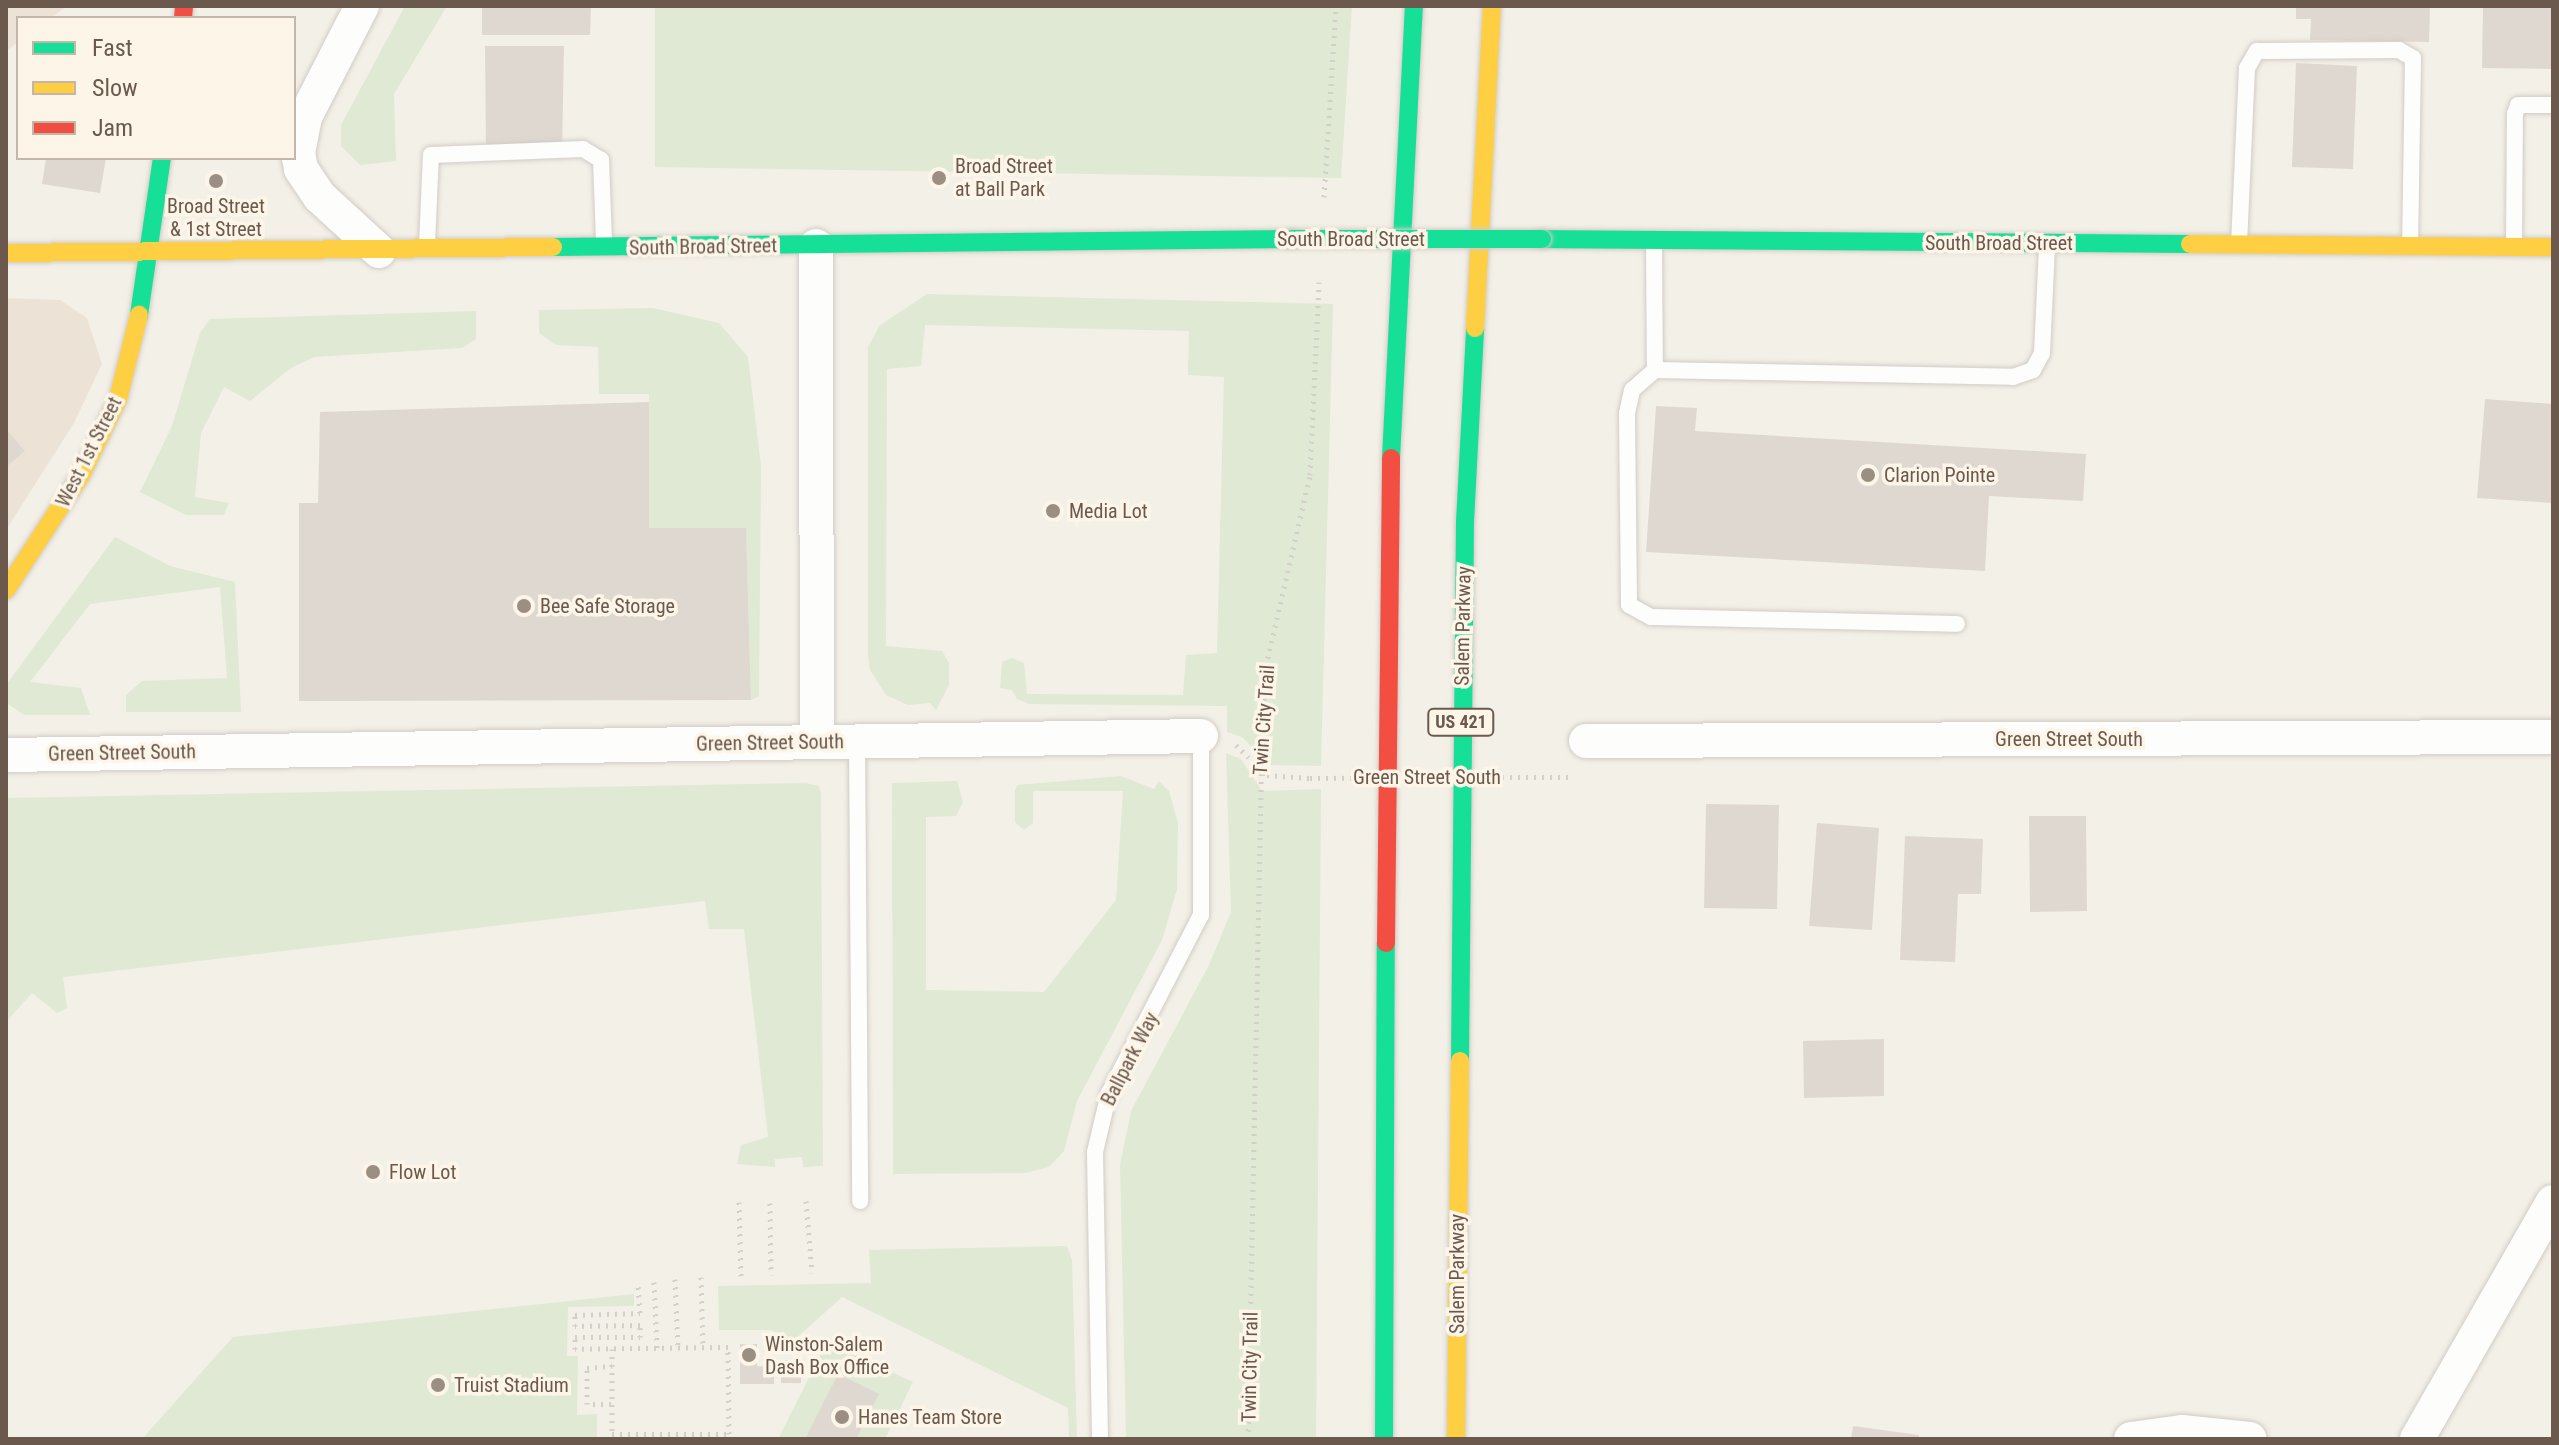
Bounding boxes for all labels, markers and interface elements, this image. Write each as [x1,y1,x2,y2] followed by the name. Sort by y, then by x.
[16,16,296,160] legend
[92,34,133,62] text: Fast
[92,74,138,102] text: Slow
[92,114,133,142] text: Jam
[955,154,1053,201] place label: Broad Street at Ball Park
[930,169,948,187] marker: Broad Street at Ball Park
[207,172,225,190] marker: Broad Street & 1st Street
[167,194,265,241] place label: Broad Street & 1st Street
[1277,227,1425,251] street label: South Broad Street
[1925,231,2073,255] street label: South Broad Street
[629,234,777,260] street label: South Broad Street
[51,393,127,511] street label: West 1st Street
[1884,463,1995,487] place label: Clarion Pointe
[1859,466,1877,484] marker: Clarion Pointe
[1069,499,1148,523] place label: Media Lot
[1044,502,1062,520] marker: Media Lot
[1450,566,1476,686] street label: Salem Parkway
[540,594,675,618] place label: Bee Safe Storage
[515,597,533,615] marker: Bee Safe Storage
[1248,664,1280,776] street label: Twin City Trail
[1427,708,1495,736] road number: US 421
[1995,727,2143,751] street label: Green Street South
[696,730,844,756] street label: Green Street South
[48,740,196,766] street label: Green Street South
[1353,765,1501,789] street label: Green Street South
[1096,1008,1164,1110] street label: Ballpark Way
[389,1160,456,1184] place label: Flow Lot
[364,1163,382,1181] marker: Flow Lot
[1445,1214,1469,1334] street label: Salem Parkway
[1237,1311,1263,1423] street label: Twin City Trail
[765,1332,889,1379] place label: Winston-Salem Dash Box Office
[740,1346,758,1364] marker: Winston-Salem Dash Box Office
[454,1373,569,1397] place label: Truist Stadium
[429,1376,447,1394] marker: Truist Stadium
[858,1405,1002,1429] place label: Hanes Team Store
[833,1408,851,1426] marker: Hanes Team Store

